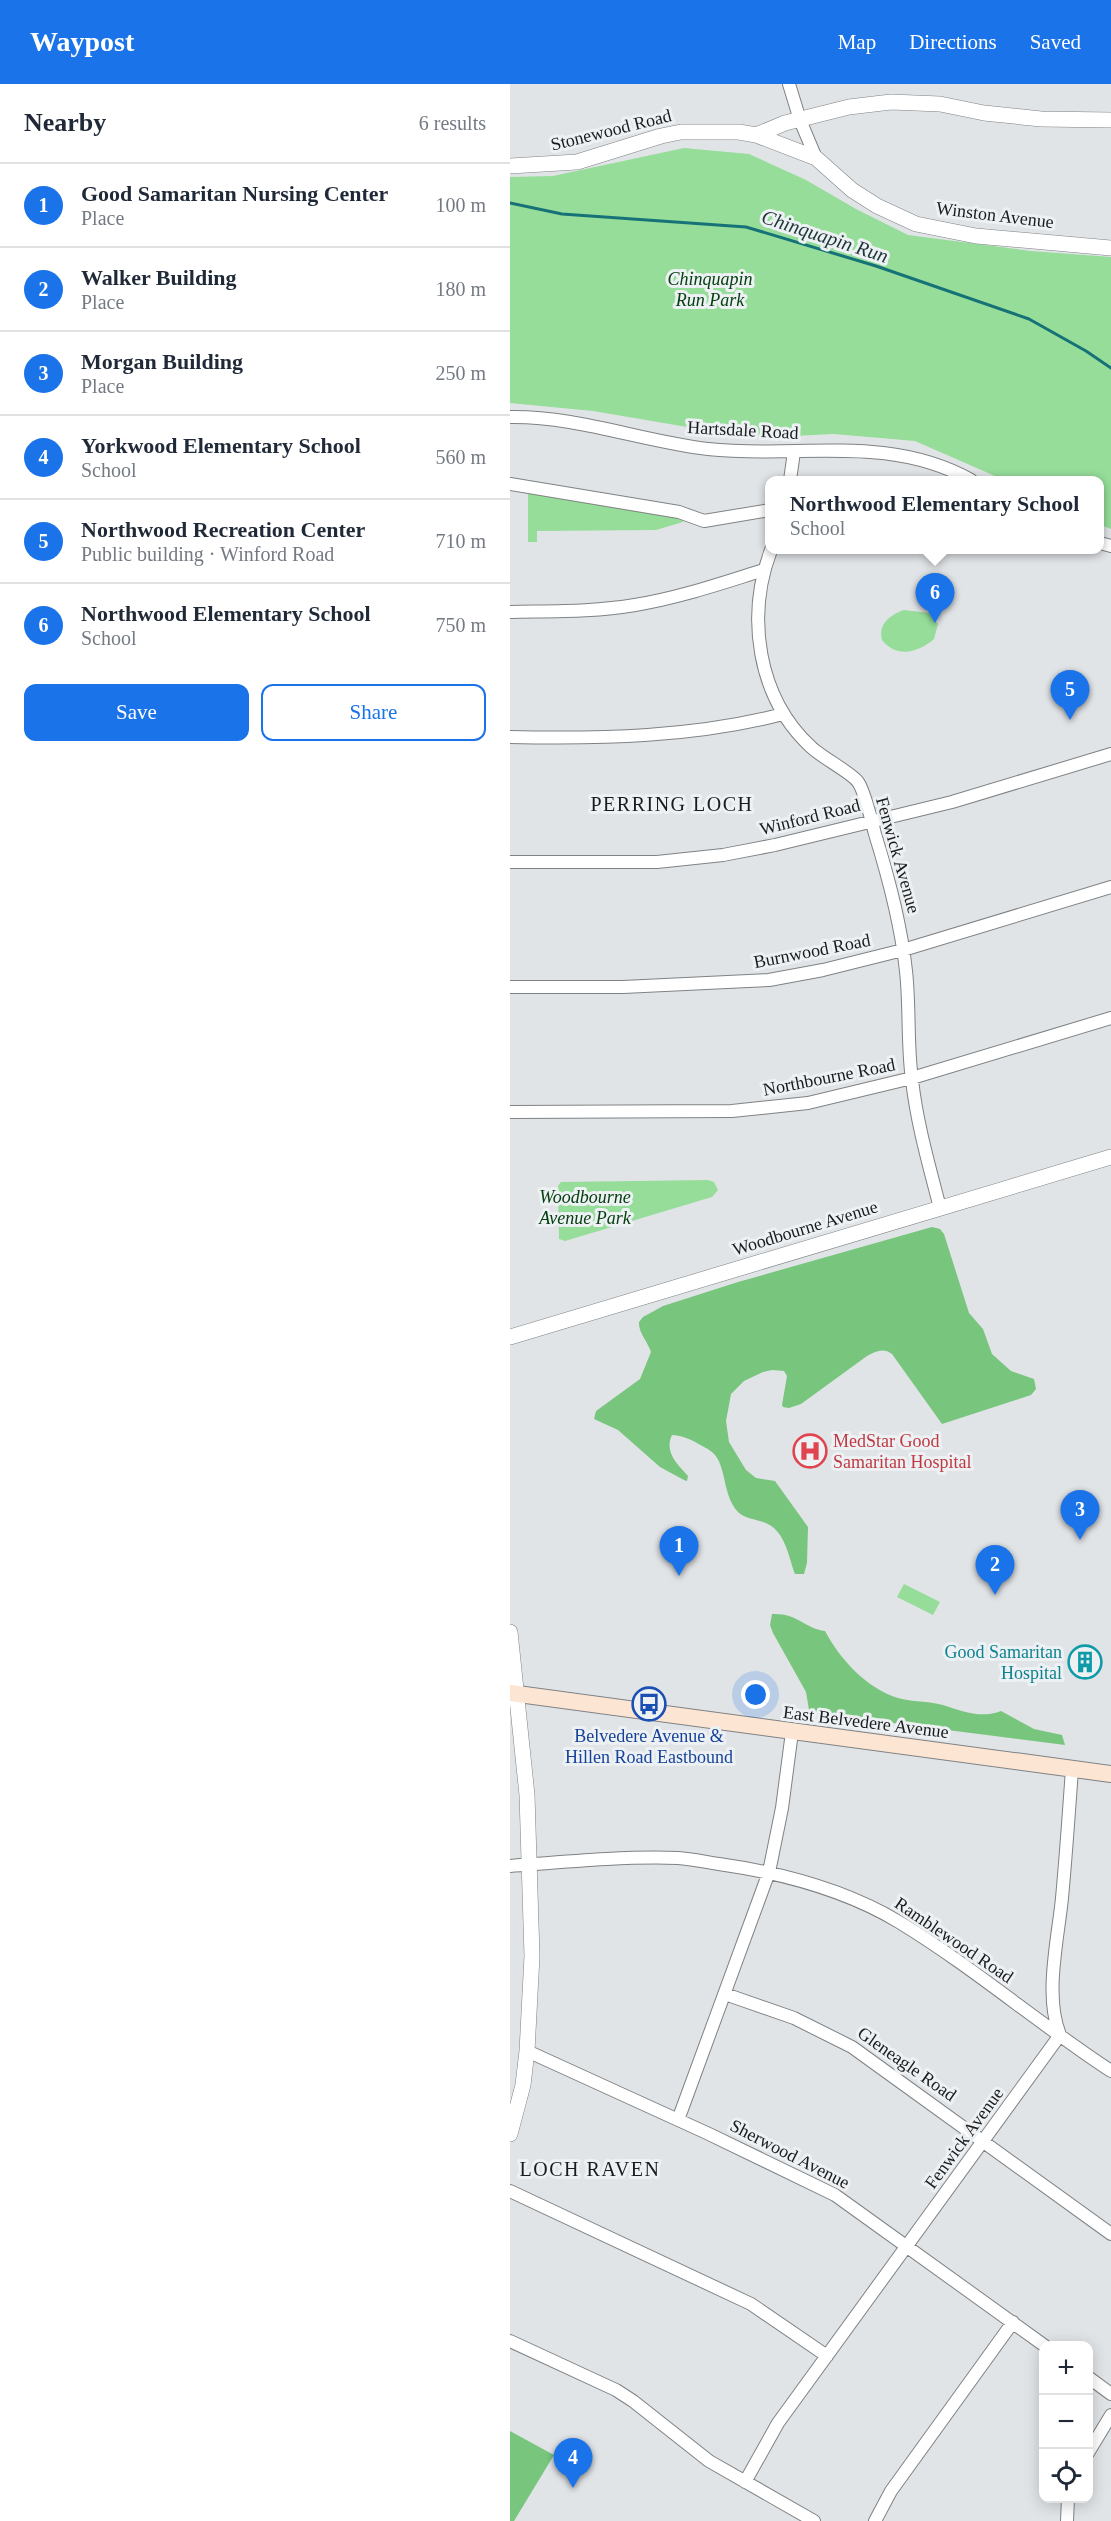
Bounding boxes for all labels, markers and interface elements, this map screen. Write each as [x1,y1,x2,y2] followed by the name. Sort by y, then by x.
[30,26,134,57] text: Waypost
[838,30,876,54] text: Map
[909,30,997,54] text: Directions
[1030,30,1081,54] text: Saved
[549,105,673,155] street label: Stonewood Road
[24,108,106,137] text: Nearby
[419,112,486,134] text: 6 results
[81,181,388,206] text: Good Samaritan Nursing Center
[39,194,49,216] text: 1
[435,194,486,216] text: 100 m
[935,198,1055,232] street label: Winston Avenue
[759,205,891,268] water label: Chinquapin Run
[81,207,124,229] text: Place
[81,265,236,290] text: Walker Building
[667,269,753,310] park label: Chinquapin Run Park
[39,278,49,300] text: 2
[435,278,486,300] text: 180 m
[81,291,124,313] text: Place
[81,349,243,374] text: Morgan Building
[39,362,49,384] text: 3
[435,362,486,384] text: 250 m
[81,375,124,397] text: Place
[687,417,799,443] street label: Hartsdale Road
[81,433,361,458] text: Yorkwood Elementary School
[39,446,49,468] text: 4
[435,446,486,468] text: 560 m
[81,459,137,481] text: School
[765,476,1104,554] popup
[790,491,1079,516] text: Northwood Elementary School
[81,517,365,542] text: Northwood Recreation Center
[790,517,845,539] text: School
[39,530,49,552] text: 5
[435,530,486,552] text: 710 m
[81,543,334,565] text: Public building · Winford Road
[916,574,954,623] pin: 6
[81,601,371,626] text: Northwood Elementary School
[39,614,49,636] text: 6
[435,614,486,636] text: 750 m
[81,627,137,649] text: School
[1050,670,1090,720] pin: 5
[24,684,249,741] button: Save
[261,684,486,741] button: Share
[590,793,754,815] district label: PERRING LOCH
[758,795,862,839] street label: Winford Road
[872,795,924,916] street label: Fenwick Avenue
[752,930,872,972] street label: Burnwood Road
[761,1054,897,1100] street label: Northbourne Road
[538,1187,632,1228] park label: Woodbourne Avenue Park
[730,1196,880,1260] street label: Woodbourne Avenue
[833,1431,971,1472] place label: MedStar Good Samaritan Hospital
[792,1433,828,1469] hospital icon: MedStar Good Samaritan Hospital
[1060,1490,1100,1540] pin: 3
[660,1526,698,1576] pin: 1
[976,1546,1014,1595] pin: 2
[945,1642,1062,1683] place label: Good Samaritan Hospital
[1067,1644,1103,1680] building icon: Good Samaritan Hospital
[741,1680,770,1709] your location
[631,1686,667,1722] bus stop icon: Belvedere Avenue & Hillen Road Eastbound
[782,1702,950,1742] street label: East Belvedere Avenue
[565,1726,733,1767] place label: Belvedere Avenue & Hillen Road Eastbound
[891,1893,1017,1987] street label: Ramblewood Road
[854,2023,960,2105] street label: Gleneagle Road
[921,2084,1007,2192] street label: Fenwick Avenue
[727,2115,853,2193] street label: Sherwood Avenue
[520,2158,660,2180] district label: LOCH RAVEN
[1039,2341,1093,2503] map controls
[1039,2341,1093,2395] button: +
[1039,2395,1093,2449] button: −
[554,2438,592,2488] pin: 4
[1039,2449,1093,2503] button: locate

